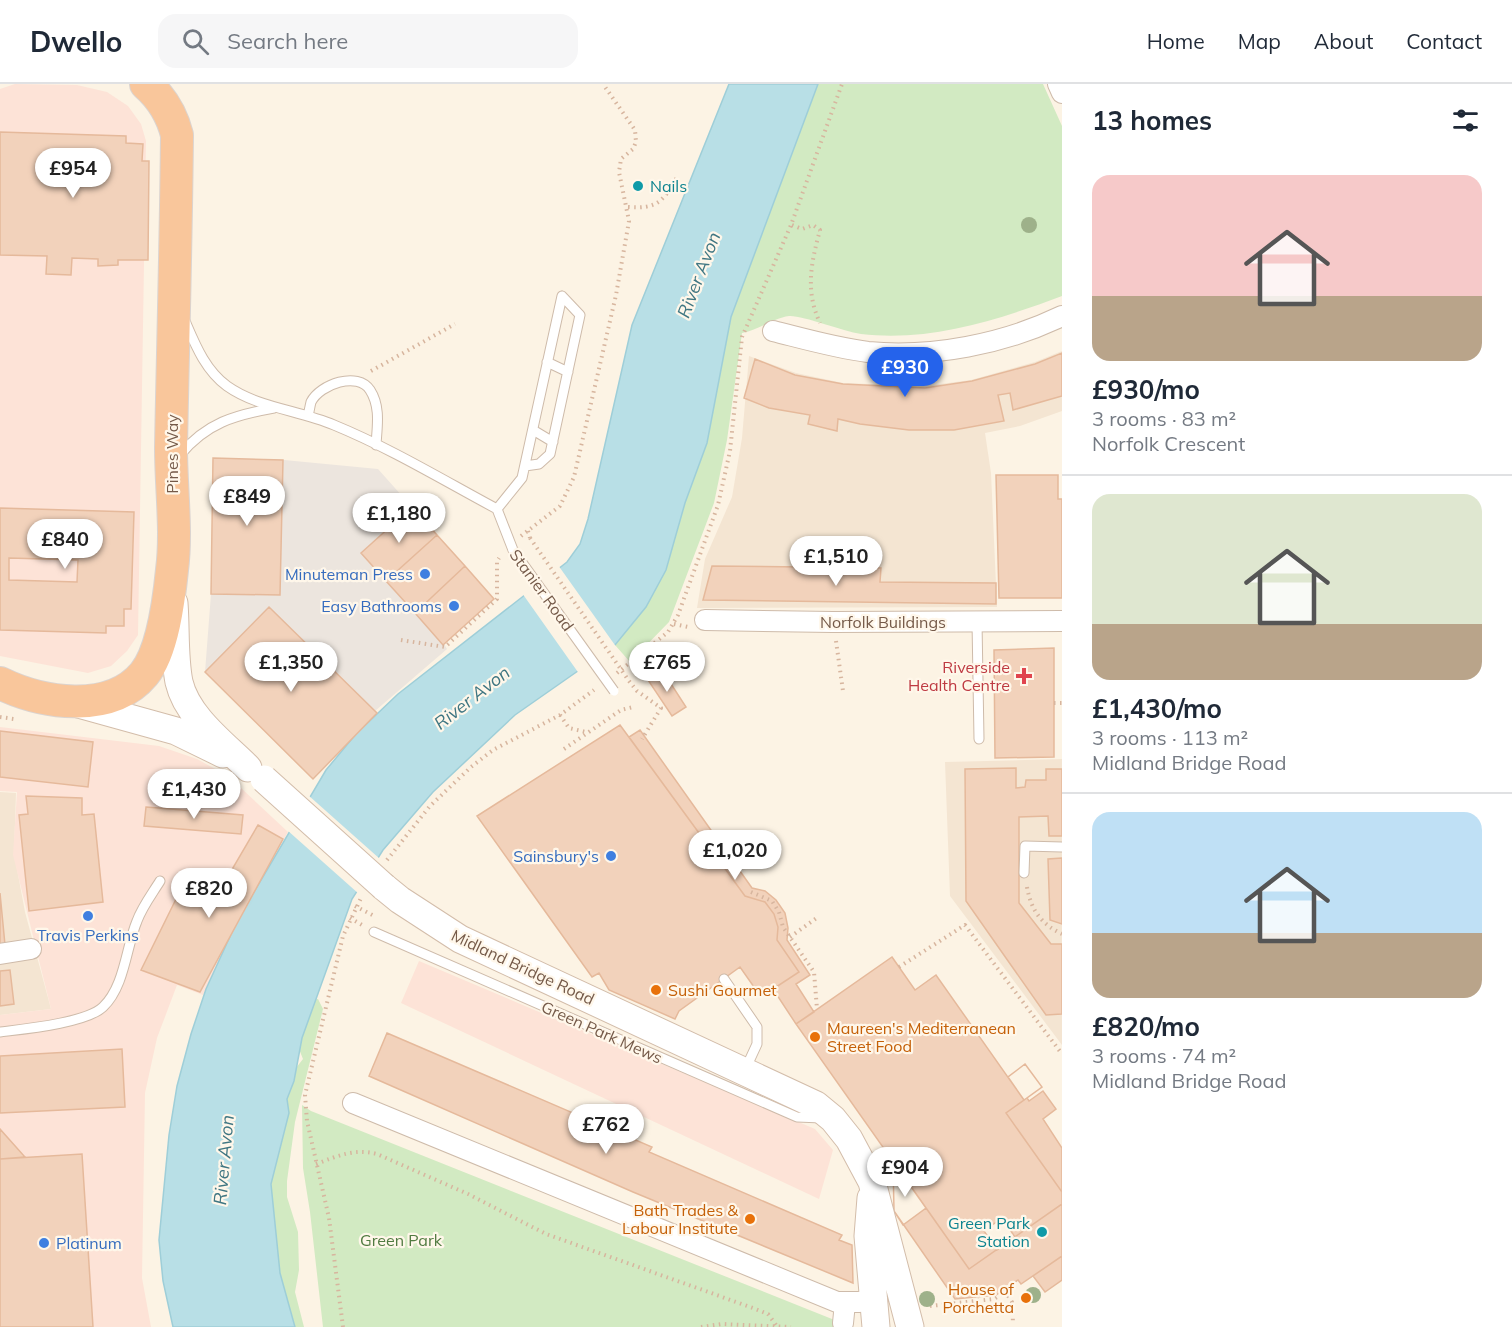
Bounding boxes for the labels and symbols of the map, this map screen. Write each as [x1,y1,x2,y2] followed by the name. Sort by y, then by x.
[37,148,109,199] pin: £954
[650,176,687,196] place label: Nails
[631,179,645,193] marker: Nails
[672,229,725,321] water label: River Avon
[869,347,941,398] pin: £930
[162,414,182,494] street label: Pines Way
[211,476,283,527] pin: £849
[350,493,448,544] pin: £1,180
[29,519,101,570] pin: £840
[787,536,885,587] pin: £1,510
[506,545,578,635] street label: Stanier Road
[285,564,413,584] place label: Minuteman Press
[418,567,432,581] marker: Minuteman Press
[321,596,442,616] place label: Easy Bathrooms
[447,599,461,613] marker: Easy Bathrooms
[820,612,946,632] street label: Norfolk Buildings
[242,642,340,693] pin: £1,350
[631,642,703,693] pin: £765
[908,657,1010,695] place label: Riverside Health Centre
[429,661,514,734] water label: River Avon
[1015,667,1033,685] marker: Riverside Health Centre
[145,769,243,820] pin: £1,430
[686,830,784,881] pin: £1,020
[513,846,599,866] place label: Sainsbury's
[604,849,618,863] marker: Sainsbury's
[173,868,245,919] pin: £820
[81,909,95,923] marker: Travis Perkins
[37,925,139,945] place label: Travis Perkins
[448,925,598,1009] street label: Midland Bridge Road
[668,980,777,1000] place label: Sushi Gourmet
[649,983,663,997] marker: Sushi Gourmet
[538,996,666,1068] street label: Green Park Mews
[827,1018,1016,1056] place label: Maureen's Mediterranean Street Food
[808,1030,822,1044] marker: Maureen's Mediterranean Street Food
[570,1104,642,1155] pin: £762
[208,1114,239,1206] water label: River Avon
[869,1147,941,1198] pin: £904
[622,1200,738,1238] place label: Bath Trades & Labour Institute
[743,1212,757,1226] marker: Bath Trades & Labour Institute
[948,1213,1031,1251] place label: Green Park Station
[1035,1225,1049,1239] marker: Green Park Station
[360,1230,443,1250] park label: Green Park
[56,1233,122,1253] place label: Platinum
[37,1236,51,1250] marker: Platinum
[943,1279,1015,1317] place label: House of Porchetta
[1019,1291,1033,1305] marker: House of Porchetta

